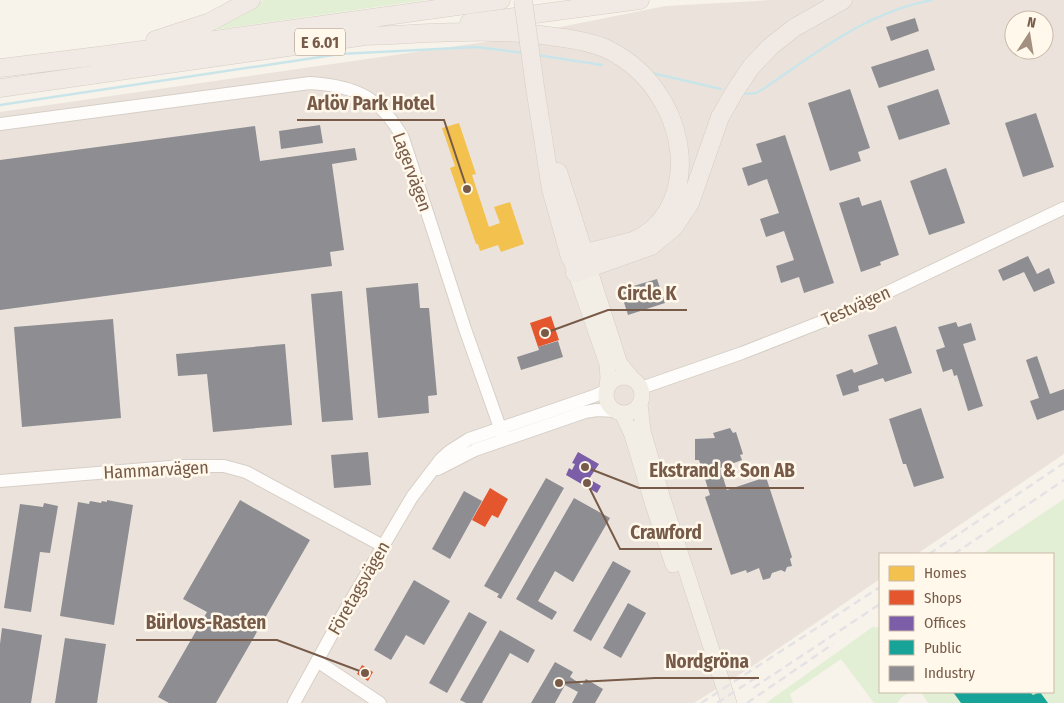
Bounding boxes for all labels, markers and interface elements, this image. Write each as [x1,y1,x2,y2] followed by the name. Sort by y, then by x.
[1004,10,1054,60] north arrow
[1026,14,1037,32] text: N
[295,28,345,56] road number: E 6.01
[297,86,444,120] callout: Arlöv Park Hotel
[306,92,436,115] text: Arlöv Park Hotel
[388,129,436,215] street label: Lagervägen
[608,276,687,310] callout: Circle K
[818,281,894,331] street label: Testvägen
[617,282,678,305] text: Circle K
[639,454,804,488] callout: Ekstrand & Son AB
[103,456,209,484] street label: Hammarvägen
[649,459,795,482] text: Ekstrand & Son AB
[620,515,712,549] callout: Crawford
[630,521,702,544] text: Crawford
[323,537,395,639] street label: Företagsvägen
[879,553,1054,693] legend
[924,564,966,582] text: Homes
[924,589,962,607] text: Shops
[136,606,277,640] callout: Bürlovs-Rasten
[146,611,266,634] text: Bürlovs-Rasten
[924,614,966,632] text: Offices
[924,639,962,657] text: Public
[655,644,759,678] callout: Nordgröna
[665,650,749,673] text: Nordgröna
[924,664,975,682] text: Industry

